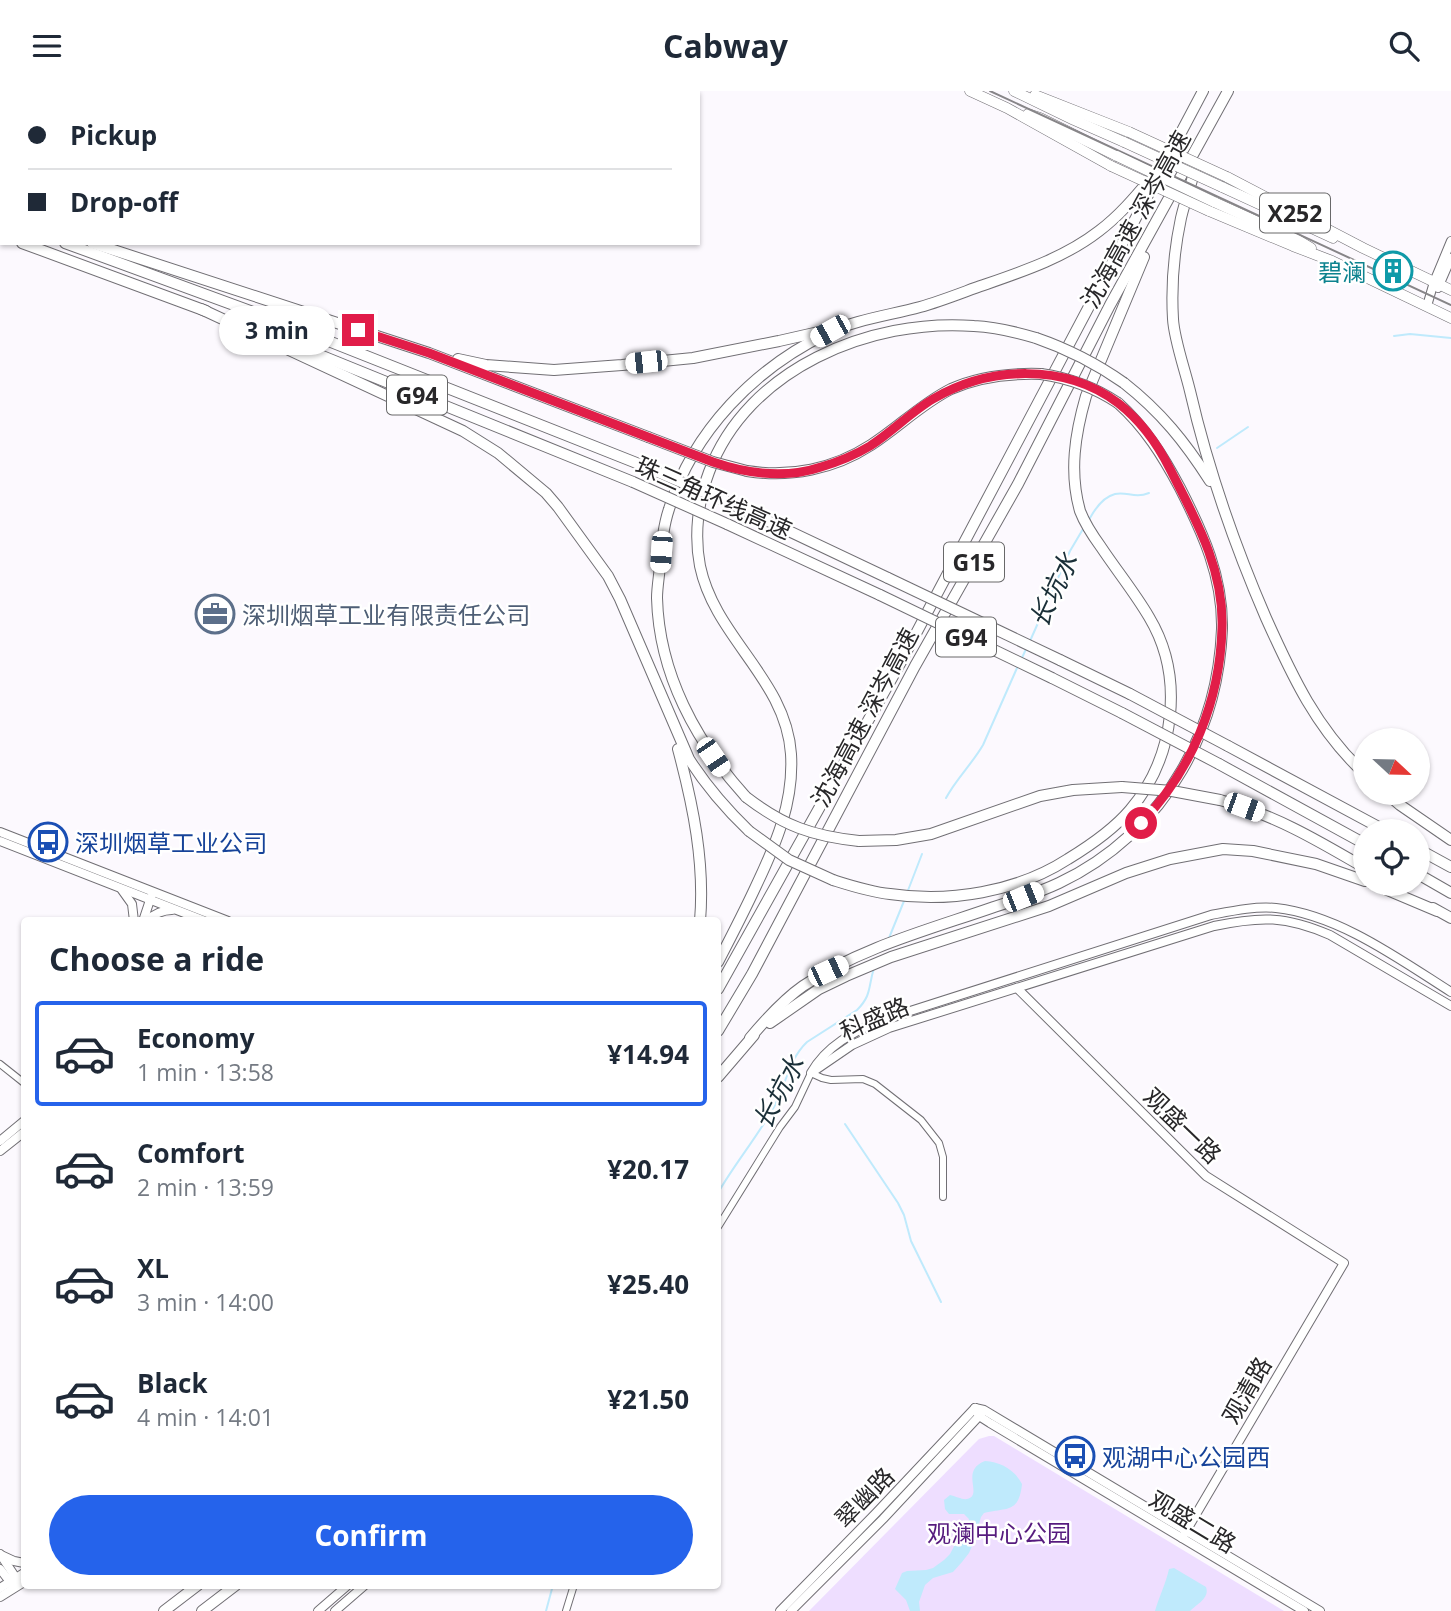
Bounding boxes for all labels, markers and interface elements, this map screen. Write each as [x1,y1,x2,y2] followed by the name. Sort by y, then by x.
[663,24,788,67] text: Cabway
[28,27,66,65] icon: menu
[1385,27,1423,65] icon: search
[70,117,157,153] text: Pickup
[1073,124,1197,314] street label: 沈海高速 深岑高速
[70,184,178,220] text: Drop-off
[1260,193,1330,232] road number: X252
[1372,250,1414,292] building icon: 碧澜
[1318,255,1366,288] place label: 碧澜
[218,306,334,355] callout: 3 min
[807,312,854,350] car
[245,314,309,346] text: 3 min
[342,314,374,346] route end
[625,349,668,375] car
[387,375,447,415] road number: G94
[631,448,797,546] street label: 珠三角环线高速
[650,530,673,574] car
[944,543,1004,582] road number: G15
[1020,546,1086,633] water label: 长坑水
[194,593,236,635] office icon: 深圳烟草工业有限责任公司
[242,598,530,631] place label: 深圳烟草工业有限责任公司
[936,617,996,657] road number: G94
[803,622,925,812] street label: 沈海高速 深岑高速
[1353,728,1430,805] north arrow
[1353,728,1430,896] map controls
[693,734,734,780] car
[1221,790,1268,824] car
[1125,807,1157,839] route start
[1353,819,1430,896] button: locate
[27,821,69,863] bus stop icon: 深圳烟草工业公司
[75,826,267,859] place label: 深圳烟草工业公司
[1000,879,1047,915] car
[49,937,264,980] text: Choose a ride
[805,953,852,989] car
[834,989,914,1047] street label: 科盛路
[137,1020,255,1056] text: Economy
[53,1022,116,1085] icon: car
[607,1036,689,1072] text: ¥14.94
[744,1048,813,1135] water label: 长坑水
[137,1056,274,1088] text: 1 min · 13:58
[1137,1080,1229,1170] street label: 观盛一路
[137,1135,244,1171] text: Comfort
[53,1137,116,1200] icon: car
[607,1151,689,1187] text: ¥20.17
[137,1171,274,1203] text: 2 min · 13:59
[137,1250,169,1286] text: XL
[53,1252,116,1315] icon: car
[607,1266,689,1302] text: ¥25.40
[137,1286,274,1318] text: 3 min · 14:00
[1214,1351,1278,1429] street label: 观清路
[137,1365,208,1401] text: Black
[53,1367,116,1430] icon: car
[607,1381,689,1417] text: ¥21.50
[137,1401,274,1433] text: 4 min · 14:01
[1054,1435,1096,1477] bus stop icon: 观湖中心公园西
[1102,1440,1270,1473] place label: 观湖中心公园西
[827,1460,901,1534] street label: 翠幽路
[1143,1482,1243,1560] street label: 观盛二路
[49,1495,693,1575] button: Confirm
[927,1516,1071,1549] park label: 观澜中心公园

